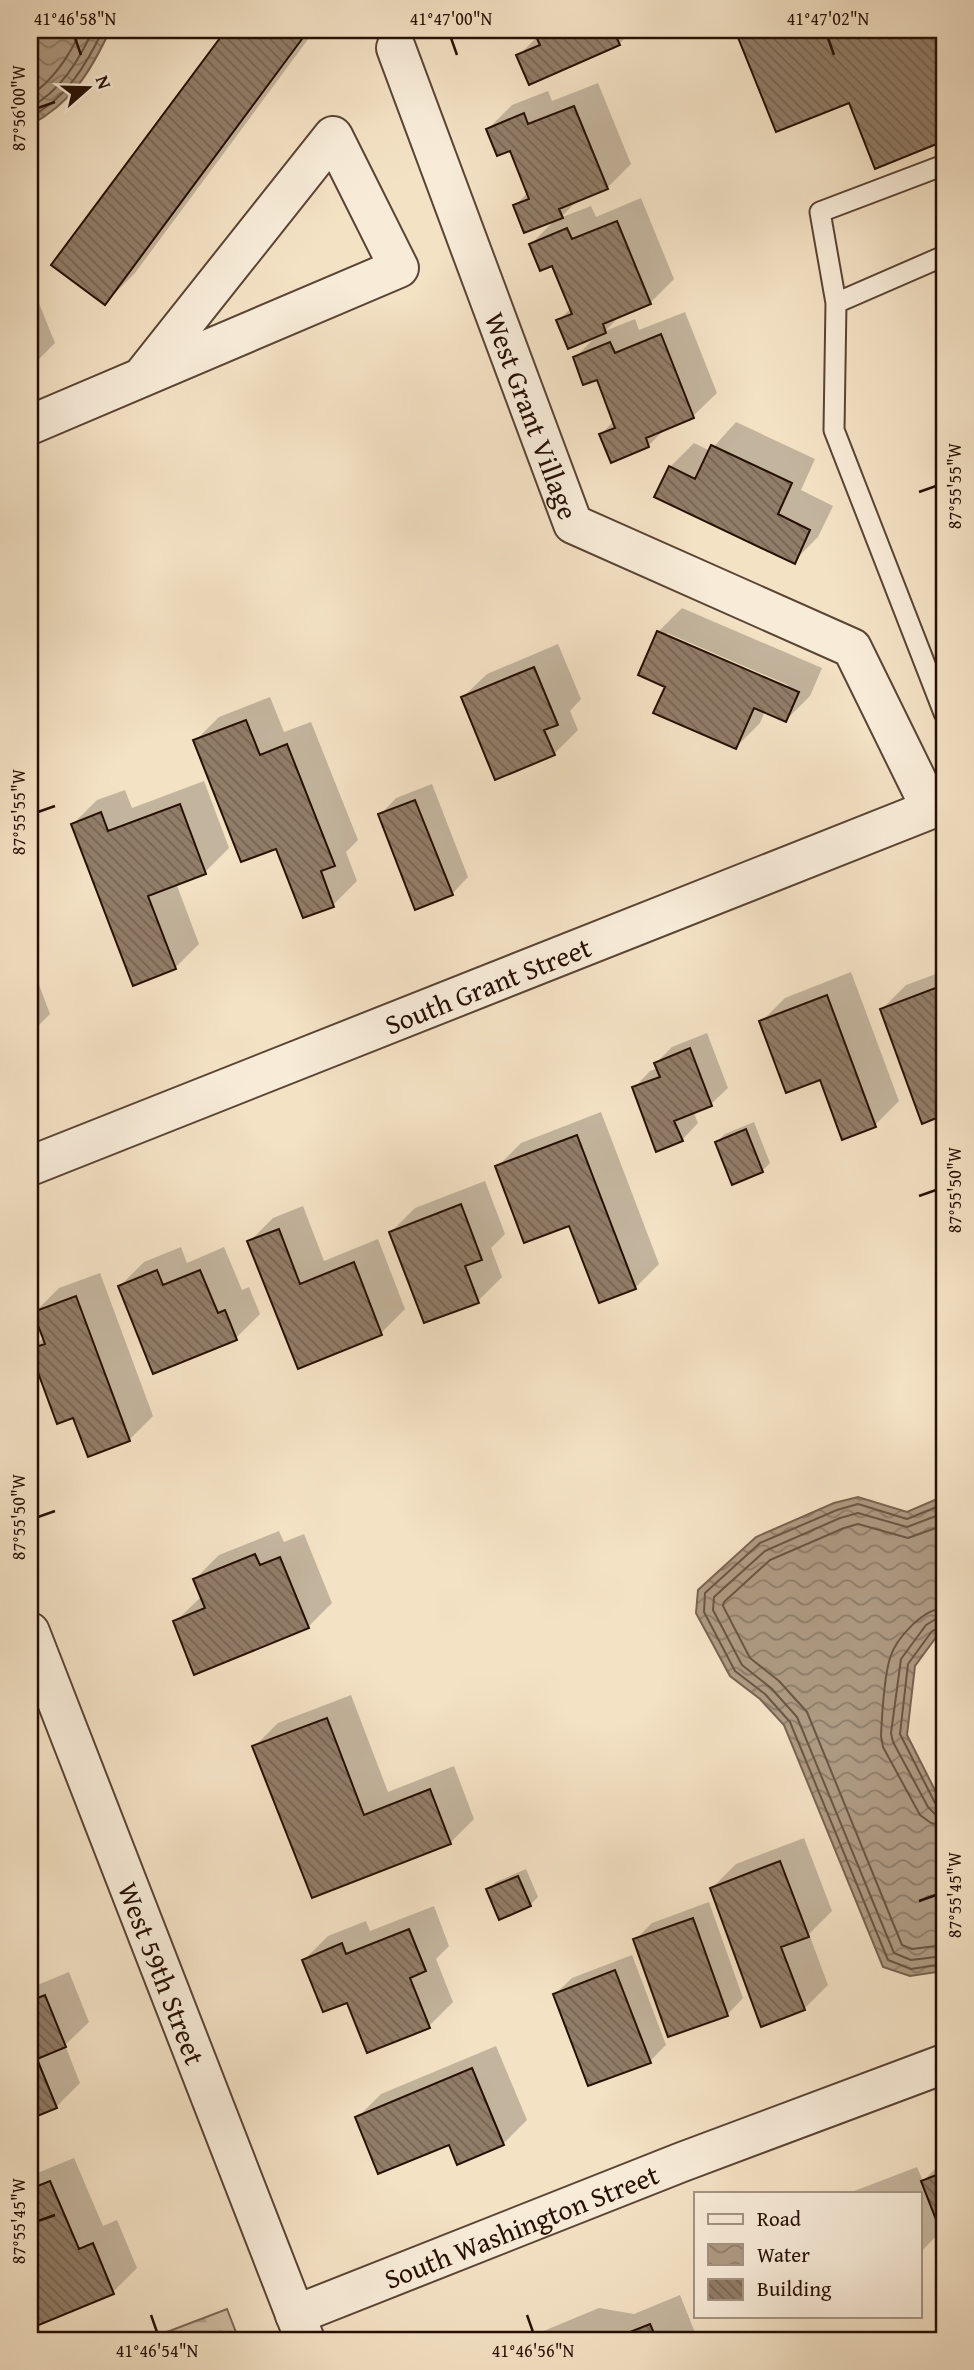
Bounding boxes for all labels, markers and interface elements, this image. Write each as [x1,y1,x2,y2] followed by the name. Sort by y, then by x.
[34,5,117,32] text: 41°46'58"N
[410,5,493,32] text: 41°47'00"N
[787,5,870,32] text: 41°47'02"N
[52,52,122,122] north arrow
[5,64,32,151] text: 87°56'00"W
[89,71,119,93] text: N
[475,306,590,525] street label: West Grant Village
[941,442,968,529] text: 87°55'55"W
[5,768,32,855] text: 87°55'55"W
[378,925,597,1044] street label: South Grant Street
[941,1146,968,1233] text: 87°55'50"W
[5,1473,32,1560] text: 87°55'50"W
[941,1851,968,1938] text: 87°55'45"W
[109,1876,217,2070] street label: West 59th Street
[378,2153,665,2298] street label: South Washington Street
[5,2177,32,2264] text: 87°55'45"W
[694,2192,922,2318] legend
[757,2203,802,2234] text: Road
[757,2239,810,2270] text: Water
[757,2273,832,2304] text: Building
[116,2337,199,2364] text: 41°46'54"N
[492,2337,575,2364] text: 41°46'56"N

